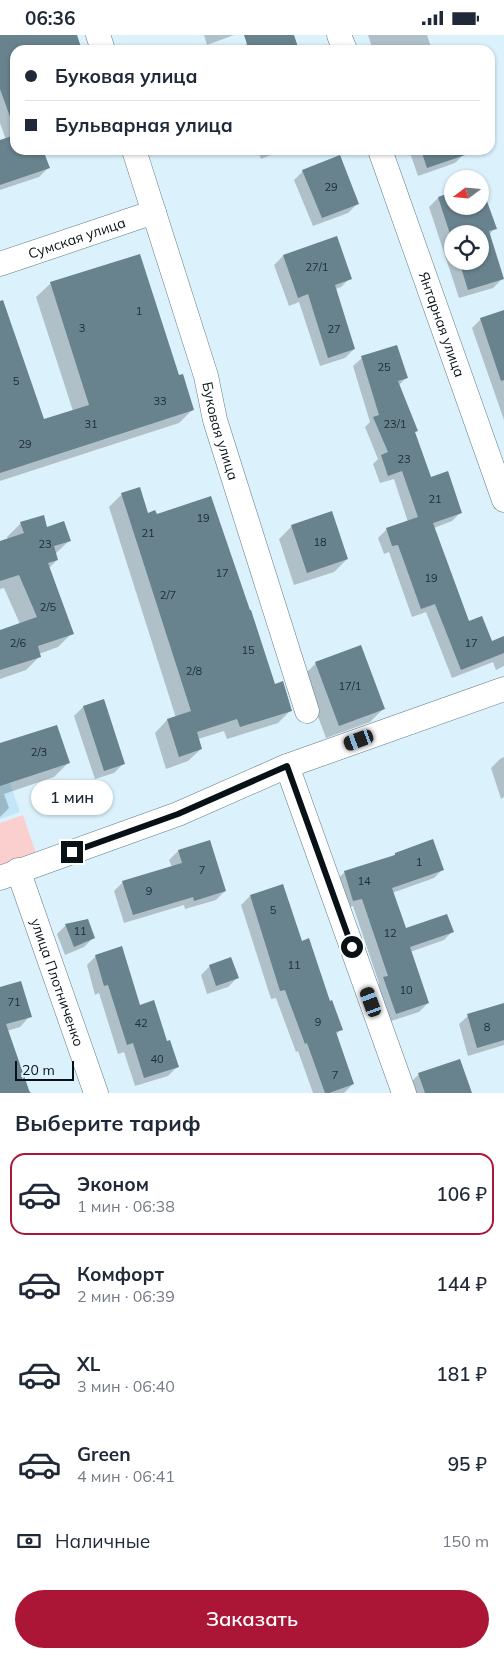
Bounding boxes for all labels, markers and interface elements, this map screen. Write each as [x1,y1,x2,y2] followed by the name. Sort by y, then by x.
[25,6,75,30] text: 06:36
[55,64,197,88] text: Буковая улица
[55,113,233,137] text: Бульварная улица
[444,170,489,215] north arrow
[444,170,489,270] map controls
[324,180,338,194] house number: 29
[26,213,128,263] street label: Сумская улица
[444,225,489,270] button: locate
[306,260,328,274] house number: 27/1
[415,269,469,380] street label: Янтарная улица
[136,304,142,318] house number: 1
[79,321,85,335] house number: 3
[327,322,341,336] house number: 27
[377,360,391,374] house number: 25
[13,374,20,388] house number: 5
[198,380,242,482] street label: Буковая улица
[153,394,167,408] house number: 33
[84,417,98,431] house number: 31
[384,417,406,431] house number: 23/1
[18,437,32,451] house number: 29
[397,452,411,466] house number: 23
[428,492,442,506] house number: 21
[196,511,210,525] house number: 19
[141,526,155,540] house number: 21
[313,535,327,549] house number: 18
[38,537,52,551] house number: 23
[215,566,229,580] house number: 17
[424,571,438,585] house number: 19
[160,588,176,602] house number: 2/7
[40,600,57,614] house number: 2/5
[10,636,27,650] house number: 2/6
[464,636,478,650] house number: 17
[241,643,255,657] house number: 15
[186,664,203,678] house number: 2/8
[339,679,361,693] house number: 17/1
[342,728,375,752] car
[31,745,47,759] house number: 2/3
[31,779,113,815] callout: 1 мин
[50,787,94,807] text: 1 мин
[61,841,83,863] route end
[416,855,422,869] house number: 1
[199,863,205,877] house number: 7
[357,874,371,888] house number: 14
[146,884,152,898] house number: 9
[270,903,277,917] house number: 5
[27,916,88,1049] street label: улица Плотниченко
[73,924,87,938] house number: 11
[383,926,397,940] house number: 12
[341,936,363,958] route start
[287,958,301,972] house number: 11
[399,983,413,997] house number: 10
[358,985,383,1019] car
[7,995,21,1009] house number: 71
[315,1015,321,1029] house number: 9
[134,1016,148,1030] house number: 42
[484,1020,491,1034] house number: 8
[150,1052,164,1066] house number: 40
[15,1058,74,1081] scale bar
[22,1061,55,1079] text: 20 m
[332,1068,338,1082] house number: 7
[15,1109,201,1137] text: Выберите тариф
[17,1172,62,1217] icon: car
[77,1172,149,1196] text: Эконом
[436,1182,487,1206] text: 106 ₽
[77,1196,175,1216] text: 1 мин · 06:38
[17,1262,62,1307] icon: car
[77,1262,164,1286] text: Комфорт
[436,1272,487,1296] text: 144 ₽
[77,1286,175,1306] text: 2 мин · 06:39
[17,1352,62,1397] icon: car
[77,1352,100,1376] text: XL
[436,1362,487,1386] text: 181 ₽
[77,1376,175,1396] text: 3 мин · 06:40
[17,1442,62,1487] icon: car
[77,1442,131,1466] text: Green
[448,1452,487,1476] text: 95 ₽
[77,1466,175,1486] text: 4 мин · 06:41
[15,1527,43,1555] icon: cash
[55,1529,150,1553] text: Наличные
[442,1531,489,1551] text: 150 m
[15,1590,489,1648] button: Заказать

